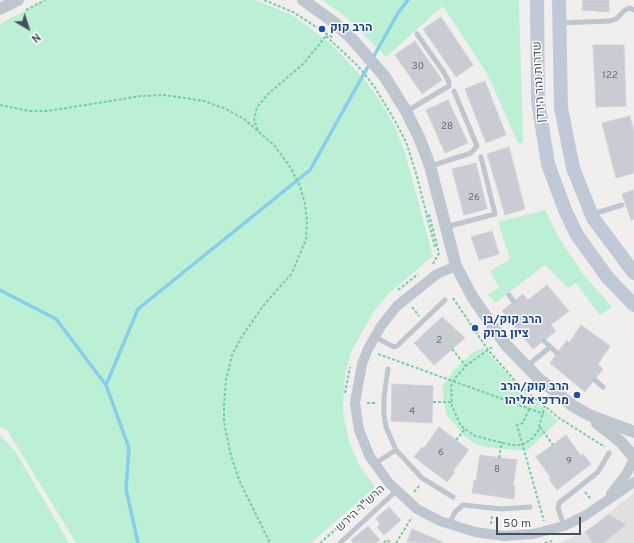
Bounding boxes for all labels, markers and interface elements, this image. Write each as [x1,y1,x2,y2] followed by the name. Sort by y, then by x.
[8,8,48,48] north arrow
[330,22,372,36] place label: הרב קוק
[317,24,327,34] marker: הרב קוק
[28,29,43,45] text: N
[531,41,549,123] street label: שדרות נהר הירדן
[412,61,424,73] house number: 30
[602,70,618,82] house number: 122
[441,121,453,133] house number: 28
[468,192,480,204] house number: 26
[483,314,542,342] place label: הרב קוק/בן ציון ברוק
[470,323,480,333] marker: הרב קוק/בן ציון ברוק
[436,335,442,347] house number: 2
[500,381,569,409] place label: הרב קוק/הרב מרדכי אליהו
[572,390,582,400] marker: הרב קוק/הרב מרדכי אליהו
[409,406,415,418] house number: 4
[438,447,444,459] house number: 6
[566,456,572,468] house number: 9
[494,464,500,476] house number: 8
[333,483,389,535] street label: הרש"ר הירש
[498,509,583,535] scale bar
[503,516,531,532] text: 50 m

